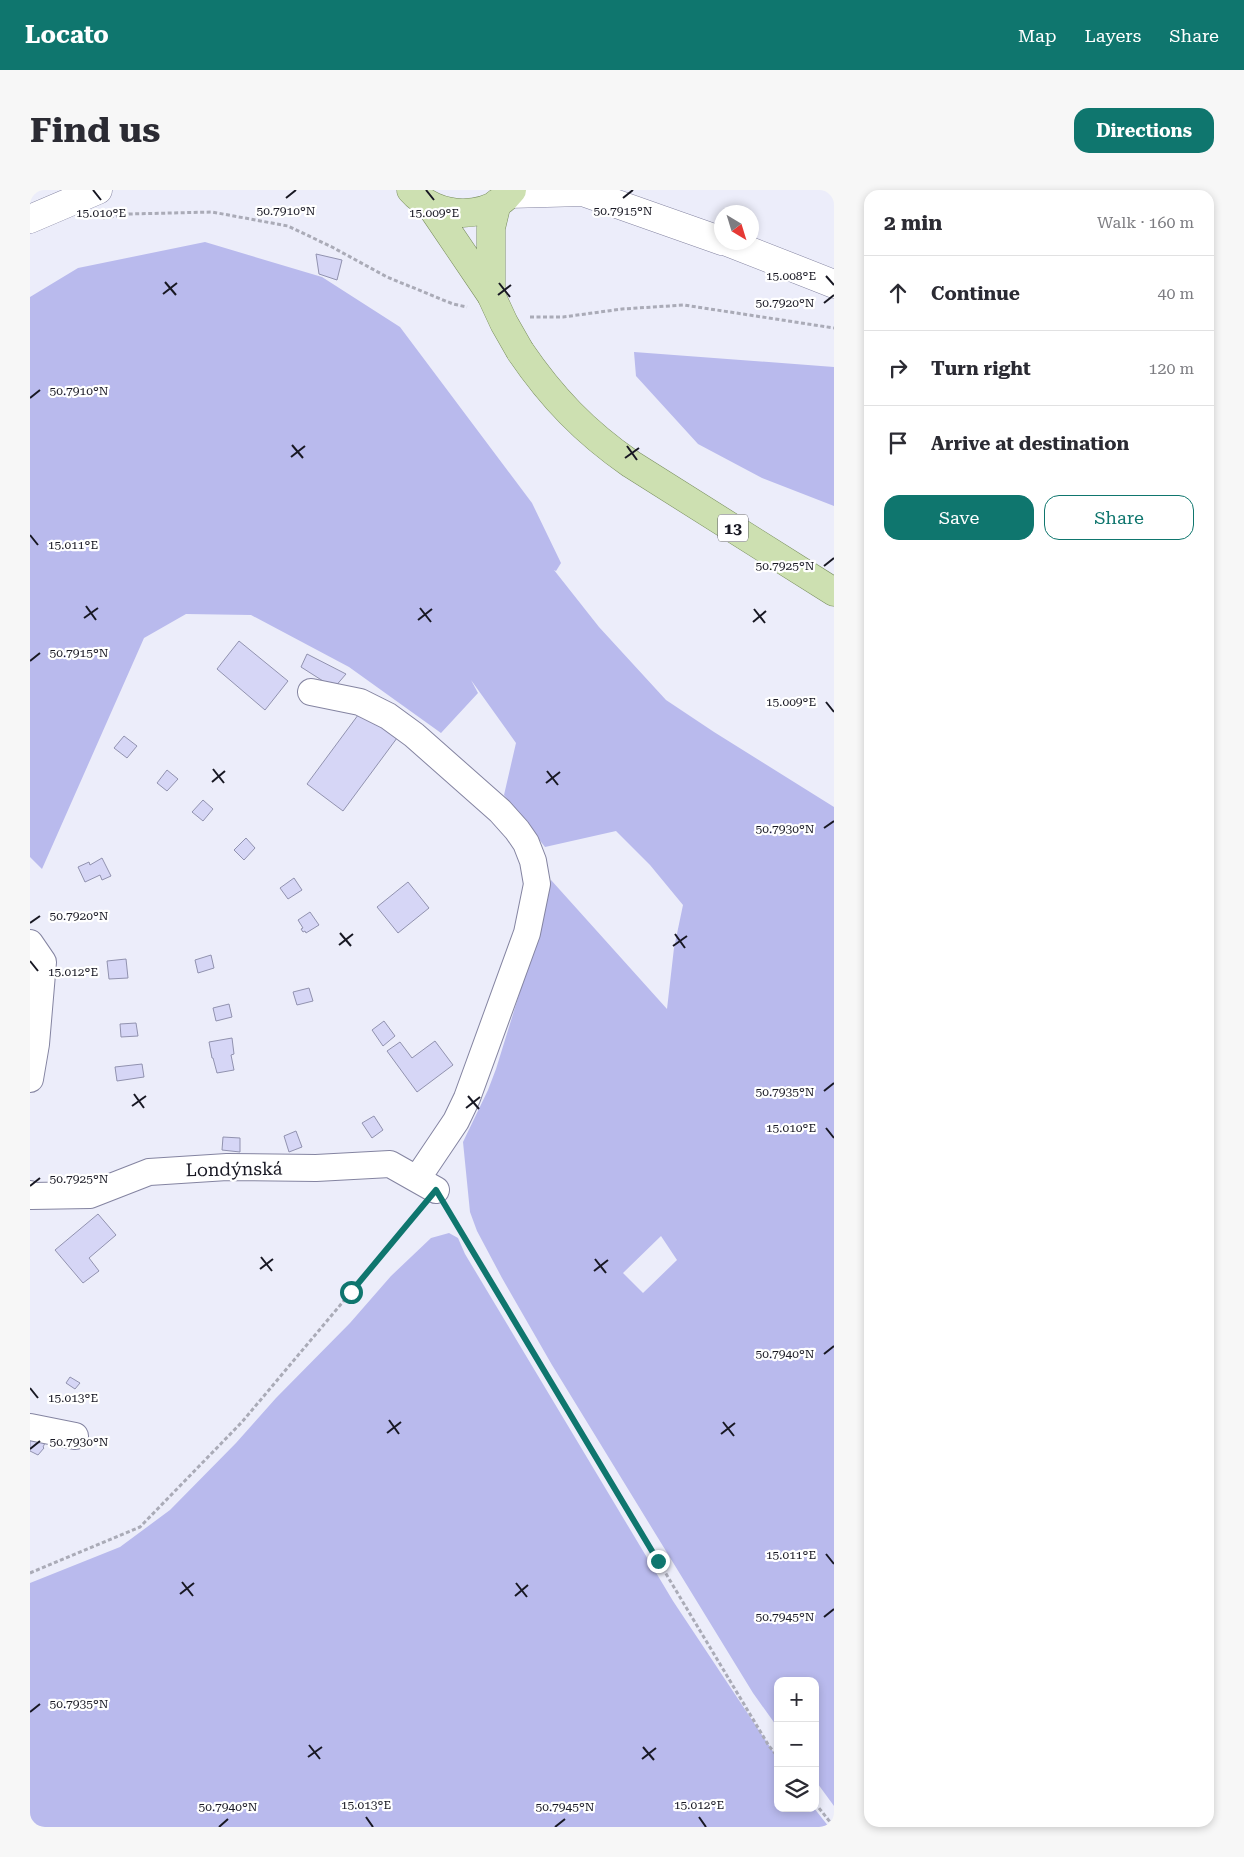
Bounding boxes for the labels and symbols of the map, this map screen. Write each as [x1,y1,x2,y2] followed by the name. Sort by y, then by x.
[257,204,316,218] text: 50.7910°N
[594,204,653,218] text: 50.7915°N
[714,205,759,250] north arrow
[76,206,126,220] text: 15.010°E
[409,206,459,220] text: 15.009°E
[766,269,816,283] text: 15.008°E
[756,296,815,310] text: 50.7920°N
[50,384,109,398] text: 50.7910°N
[718,514,748,542] road number: 13
[48,538,98,552] text: 15.011°E
[756,559,815,573] text: 50.7925°N
[50,646,109,660] text: 50.7915°N
[766,695,816,709] text: 15.009°E
[756,822,815,836] text: 50.7930°N
[50,909,109,923] text: 50.7920°N
[48,965,98,979] text: 15.012°E
[756,1085,815,1099] text: 50.7935°N
[766,1121,816,1135] text: 15.010°E
[185,1158,283,1180] street label: Londýnská
[50,1172,109,1186] text: 50.7925°N
[340,1281,363,1304] route start
[756,1347,815,1361] text: 50.7940°N
[48,1391,98,1405] text: 15.013°E
[50,1435,109,1449] text: 50.7930°N
[766,1548,816,1562] text: 15.011°E
[647,1550,670,1573] route end
[756,1610,815,1624] text: 50.7945°N
[50,1697,109,1711] text: 50.7935°N
[341,1798,391,1812] text: 15.013°E
[674,1798,724,1812] text: 15.012°E
[199,1800,258,1814] text: 50.7940°N
[536,1800,595,1814] text: 50.7945°N

